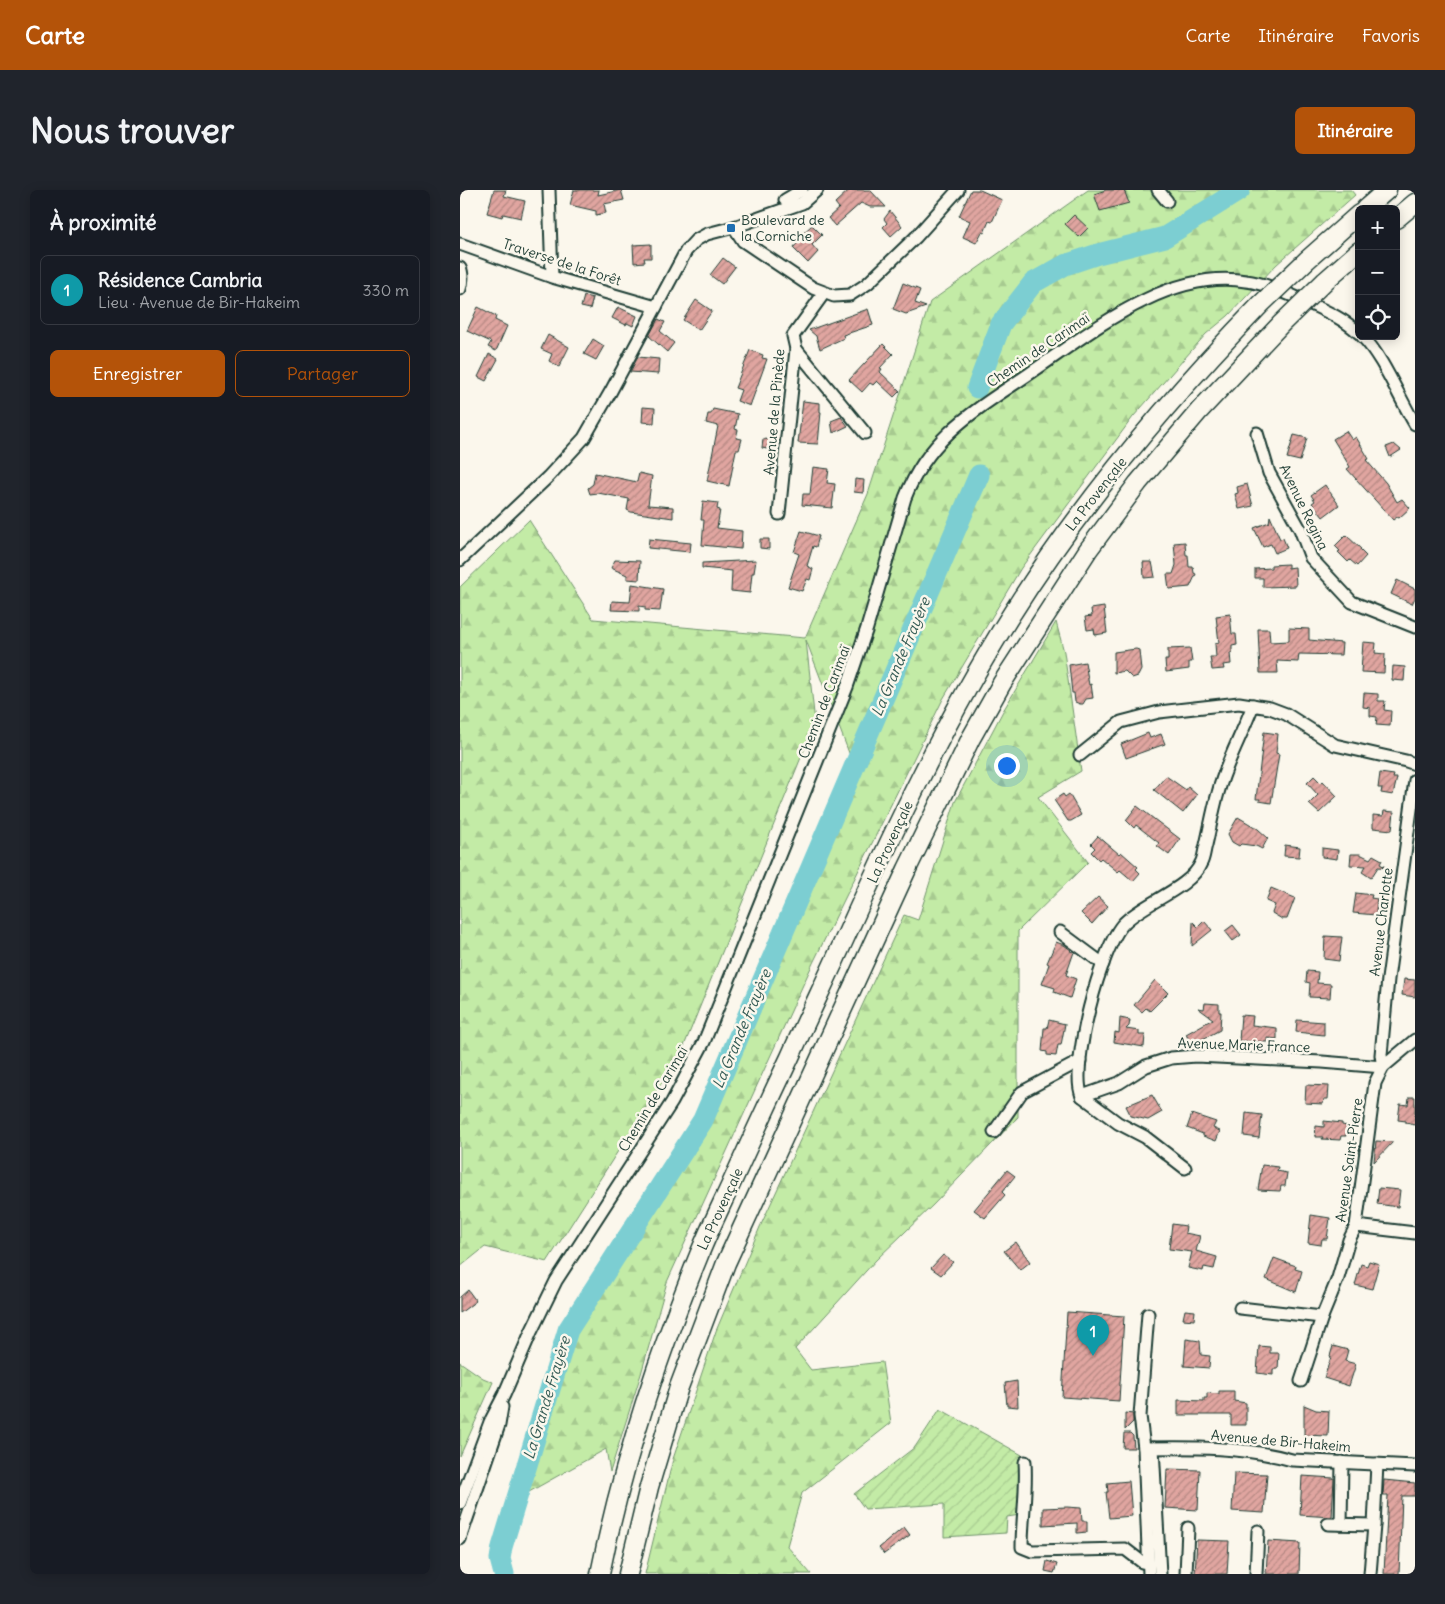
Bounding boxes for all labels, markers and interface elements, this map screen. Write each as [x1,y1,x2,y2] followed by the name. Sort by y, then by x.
[25,20,85,50] text: Carte
[1185,24,1230,47] text: Carte
[1258,24,1334,47] text: Itinéraire
[1362,24,1420,47] text: Favoris
[1295,107,1415,154] button: Itinéraire
[30,108,234,152] text: Nous trouver
[1355,205,1400,340] map controls
[1355,205,1400,250] button: +
[50,209,157,236] text: À proximité
[741,211,824,245] place label: Boulevard de la Corniche
[725,222,737,234] marker: Boulevard de la Corniche
[501,234,624,290] street label: Traverse de la Forêt
[1355,250,1400,295] button: −
[98,268,262,292] text: Résidence Cambria
[64,280,70,300] text: 1
[362,280,409,300] text: 330 m
[98,292,300,312] text: Lieu · Avenue de Bir-Hakeim
[1355,295,1400,340] button: locate
[983,308,1094,391] street label: Chemin de Carimaï
[760,348,788,476] street label: Avenue de la Pinède
[50,350,225,397] button: Enregistrer
[235,350,410,397] button: Partager
[1062,453,1130,535] street label: La Provençale
[1275,461,1333,553] street label: Avenue Regina
[867,594,935,719] water label: La Grande Frayère
[794,642,854,761] street label: Chemin de Carimaï
[994,753,1020,779] your location
[863,798,917,886] street label: La Provençale
[1365,867,1397,977] street label: Avenue Charlotte
[708,966,776,1091] water label: La Grande Frayère
[1177,1034,1311,1056] street label: Avenue Marie France
[614,1042,692,1155] street label: Chemin de Carimaï
[1331,1097,1367,1223] street label: Avenue Saint-Pierre
[693,1165,747,1253] street label: La Provençale
[1077,1315,1109,1356] pin: 1
[519,1333,574,1461] water label: La Grande Frayère
[1210,1426,1352,1456] street label: Avenue de Bir-Hakeim

